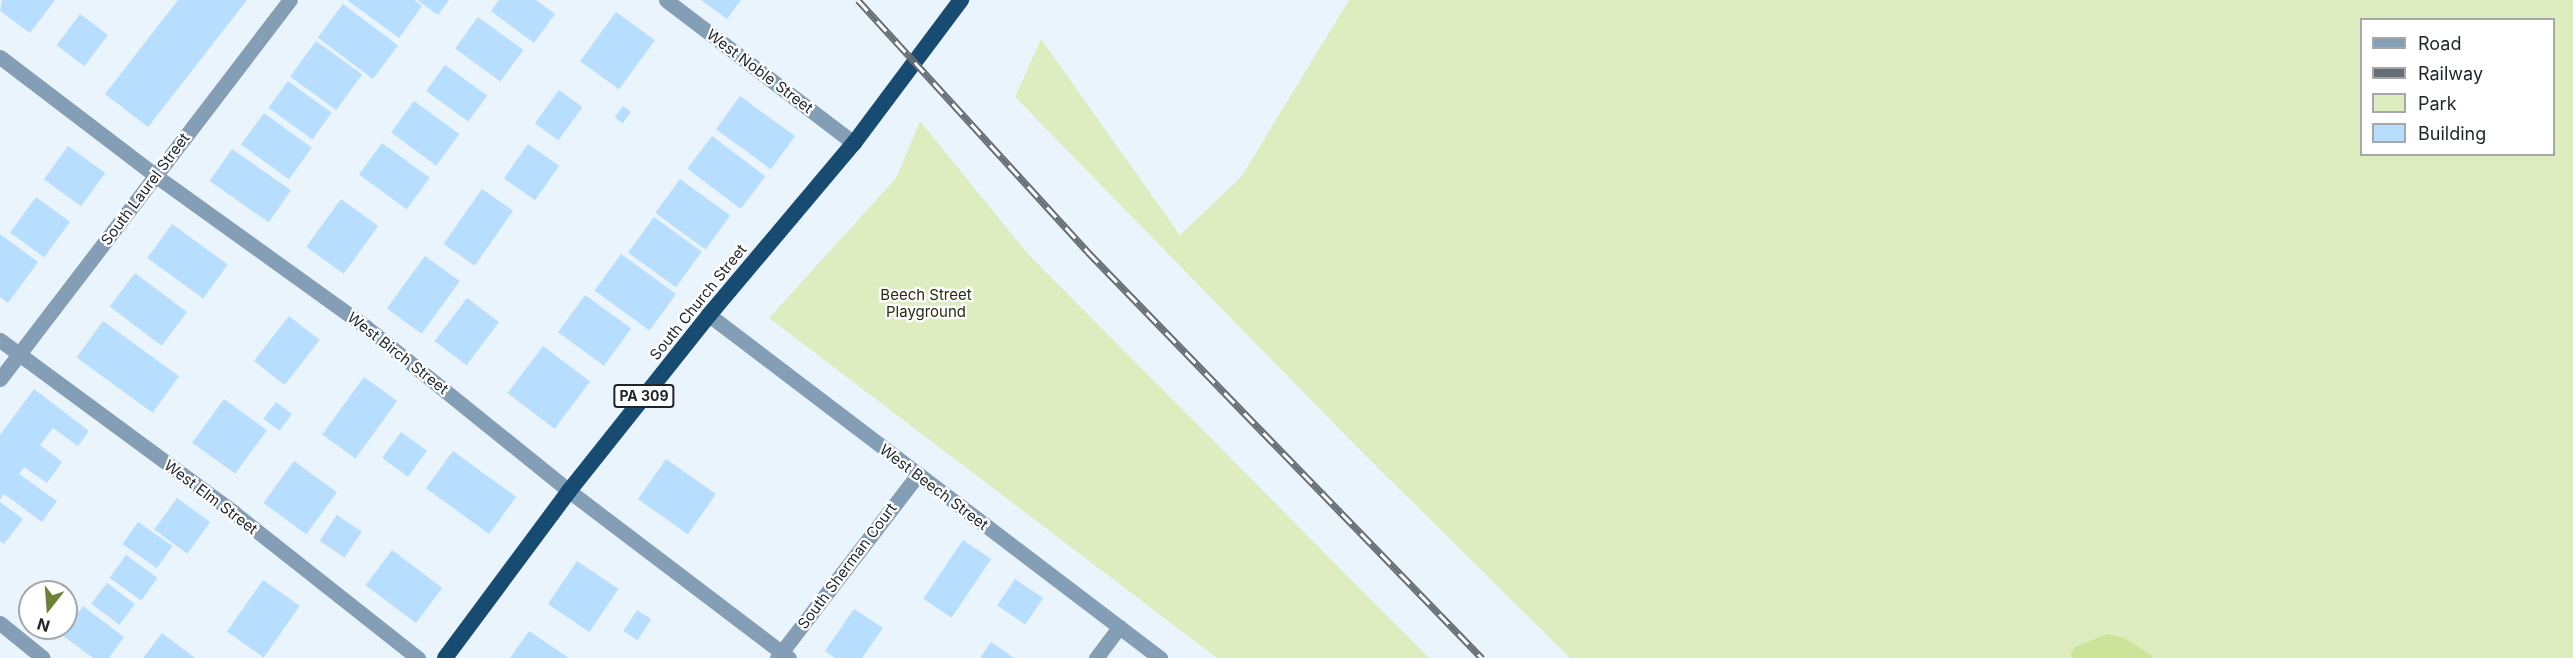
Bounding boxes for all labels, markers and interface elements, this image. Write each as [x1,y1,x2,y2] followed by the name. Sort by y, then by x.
[2360,18,2555,156] legend
[703,25,817,117] street label: West Noble Street
[2418,33,2461,54] text: Road
[2418,63,2483,84] text: Railway
[2418,93,2457,114] text: Park
[2418,123,2486,144] text: Building
[97,129,193,249] street label: South Laurel Street
[646,241,750,363] street label: South Church Street
[880,285,972,320] park label: Beech Street Playground
[344,308,452,398] street label: West Birch Street
[612,385,676,407] road number: PA 309
[876,440,992,534] street label: West Beech Street
[161,456,261,538] street label: West Elm Street
[794,500,900,632] street label: South Sherman Court
[18,580,78,640] north arrow
[35,614,52,637] text: N

